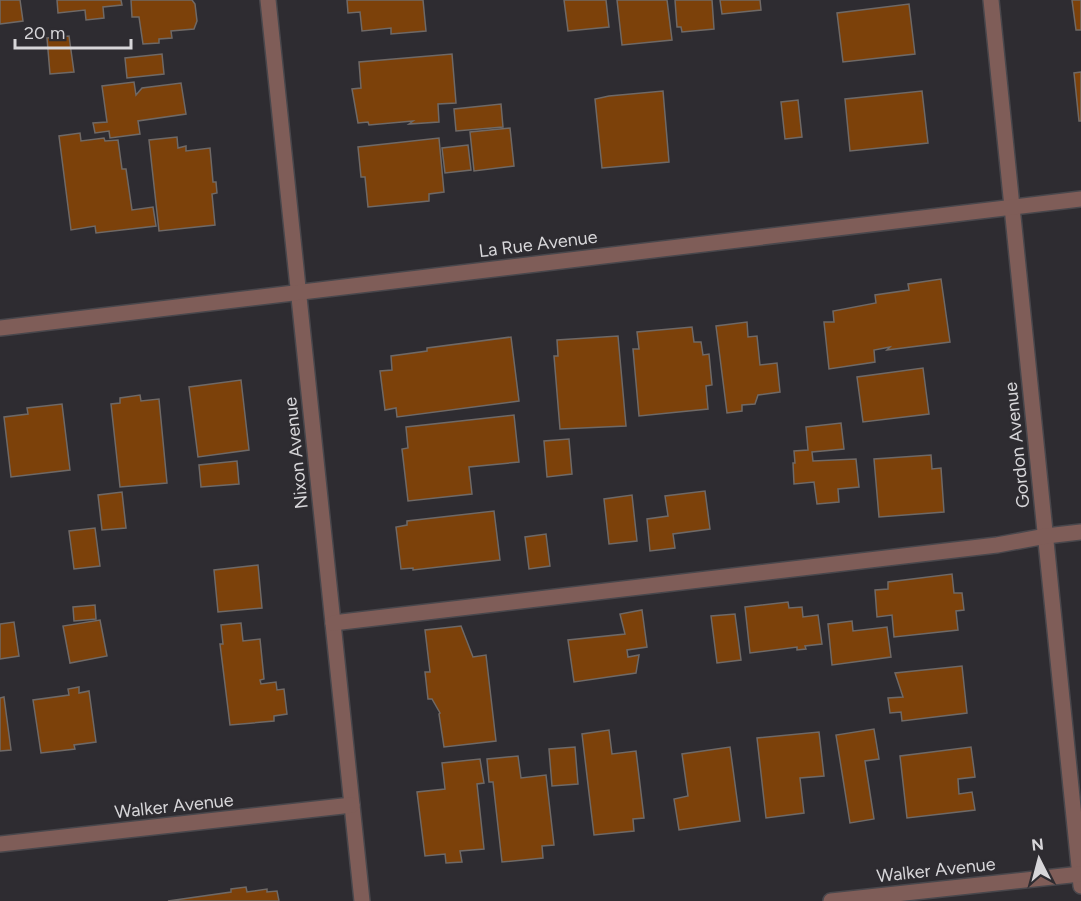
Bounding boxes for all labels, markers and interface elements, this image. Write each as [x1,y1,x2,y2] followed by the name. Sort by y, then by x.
[15,12,130,50] scale bar
[24,22,65,44] text: 20 m
[477,226,599,262] street label: La Rue Avenue
[999,381,1035,509] street label: Gordon Avenue
[279,396,313,510] street label: Nixon Avenue
[113,789,235,823] street label: Walker Avenue
[1009,829,1069,889] north arrow
[1030,834,1045,855] text: N
[875,853,997,887] street label: Walker Avenue

